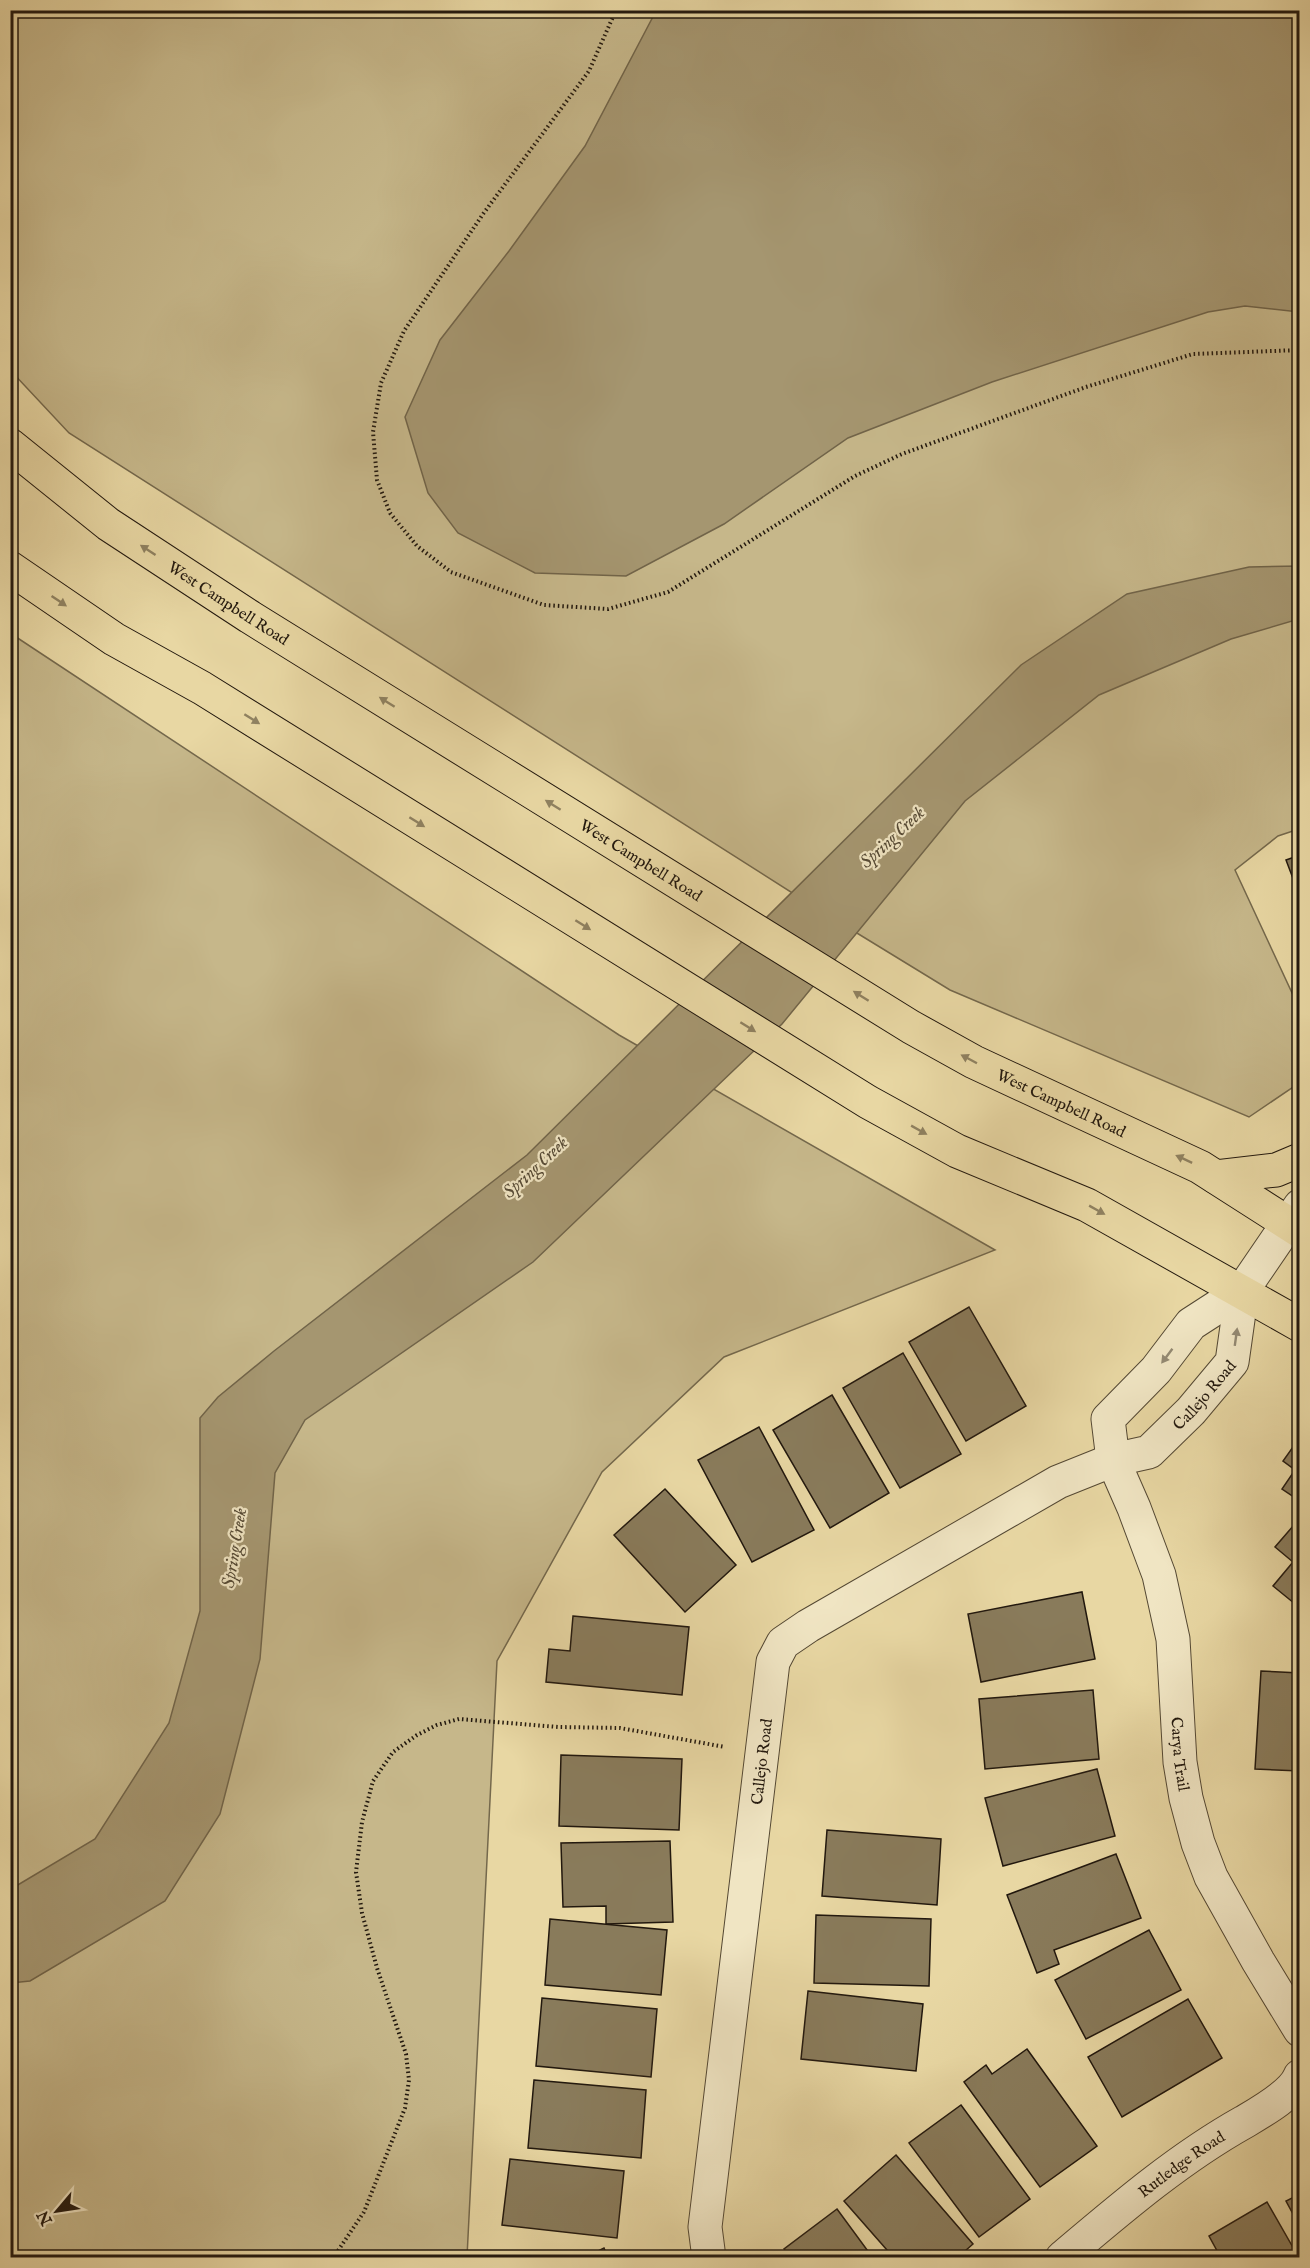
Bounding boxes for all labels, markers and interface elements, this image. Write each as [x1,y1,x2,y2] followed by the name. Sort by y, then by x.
[140,545,156,556] one-way arrow
[163,558,292,651] street label: West Campbell Road
[50,595,66,607] one-way arrow
[379,696,395,707] one-way arrow
[243,713,260,724] one-way arrow
[545,799,561,810] one-way arrow
[856,802,930,874] water label: Spring Creek
[409,816,425,827] one-way arrow
[575,816,705,907] street label: West Campbell Road
[575,919,591,930] one-way arrow
[853,991,869,1002] one-way arrow
[740,1022,756,1033] one-way arrow
[960,1054,978,1064] one-way arrow
[993,1066,1129,1143] street label: West Campbell Road
[911,1125,928,1135] one-way arrow
[499,1132,573,1204] water label: Spring Creek
[1174,1154,1192,1164] one-way arrow
[1088,1205,1105,1215] one-way arrow
[1231,1328,1240,1347] one-way arrow
[1161,1348,1173,1364] one-way arrow
[1169,1357,1242,1435] street label: Callejo Road
[218,1507,253,1590] water label: Spring Creek
[748,1717,778,1806] street label: Callejo Road
[1165,1717,1193,1793] street label: Carya Trail
[1135,2127,1229,2203] street label: Rutledge Road
[27,2181,87,2241] north arrow
[33,2206,58,2229] text: N

